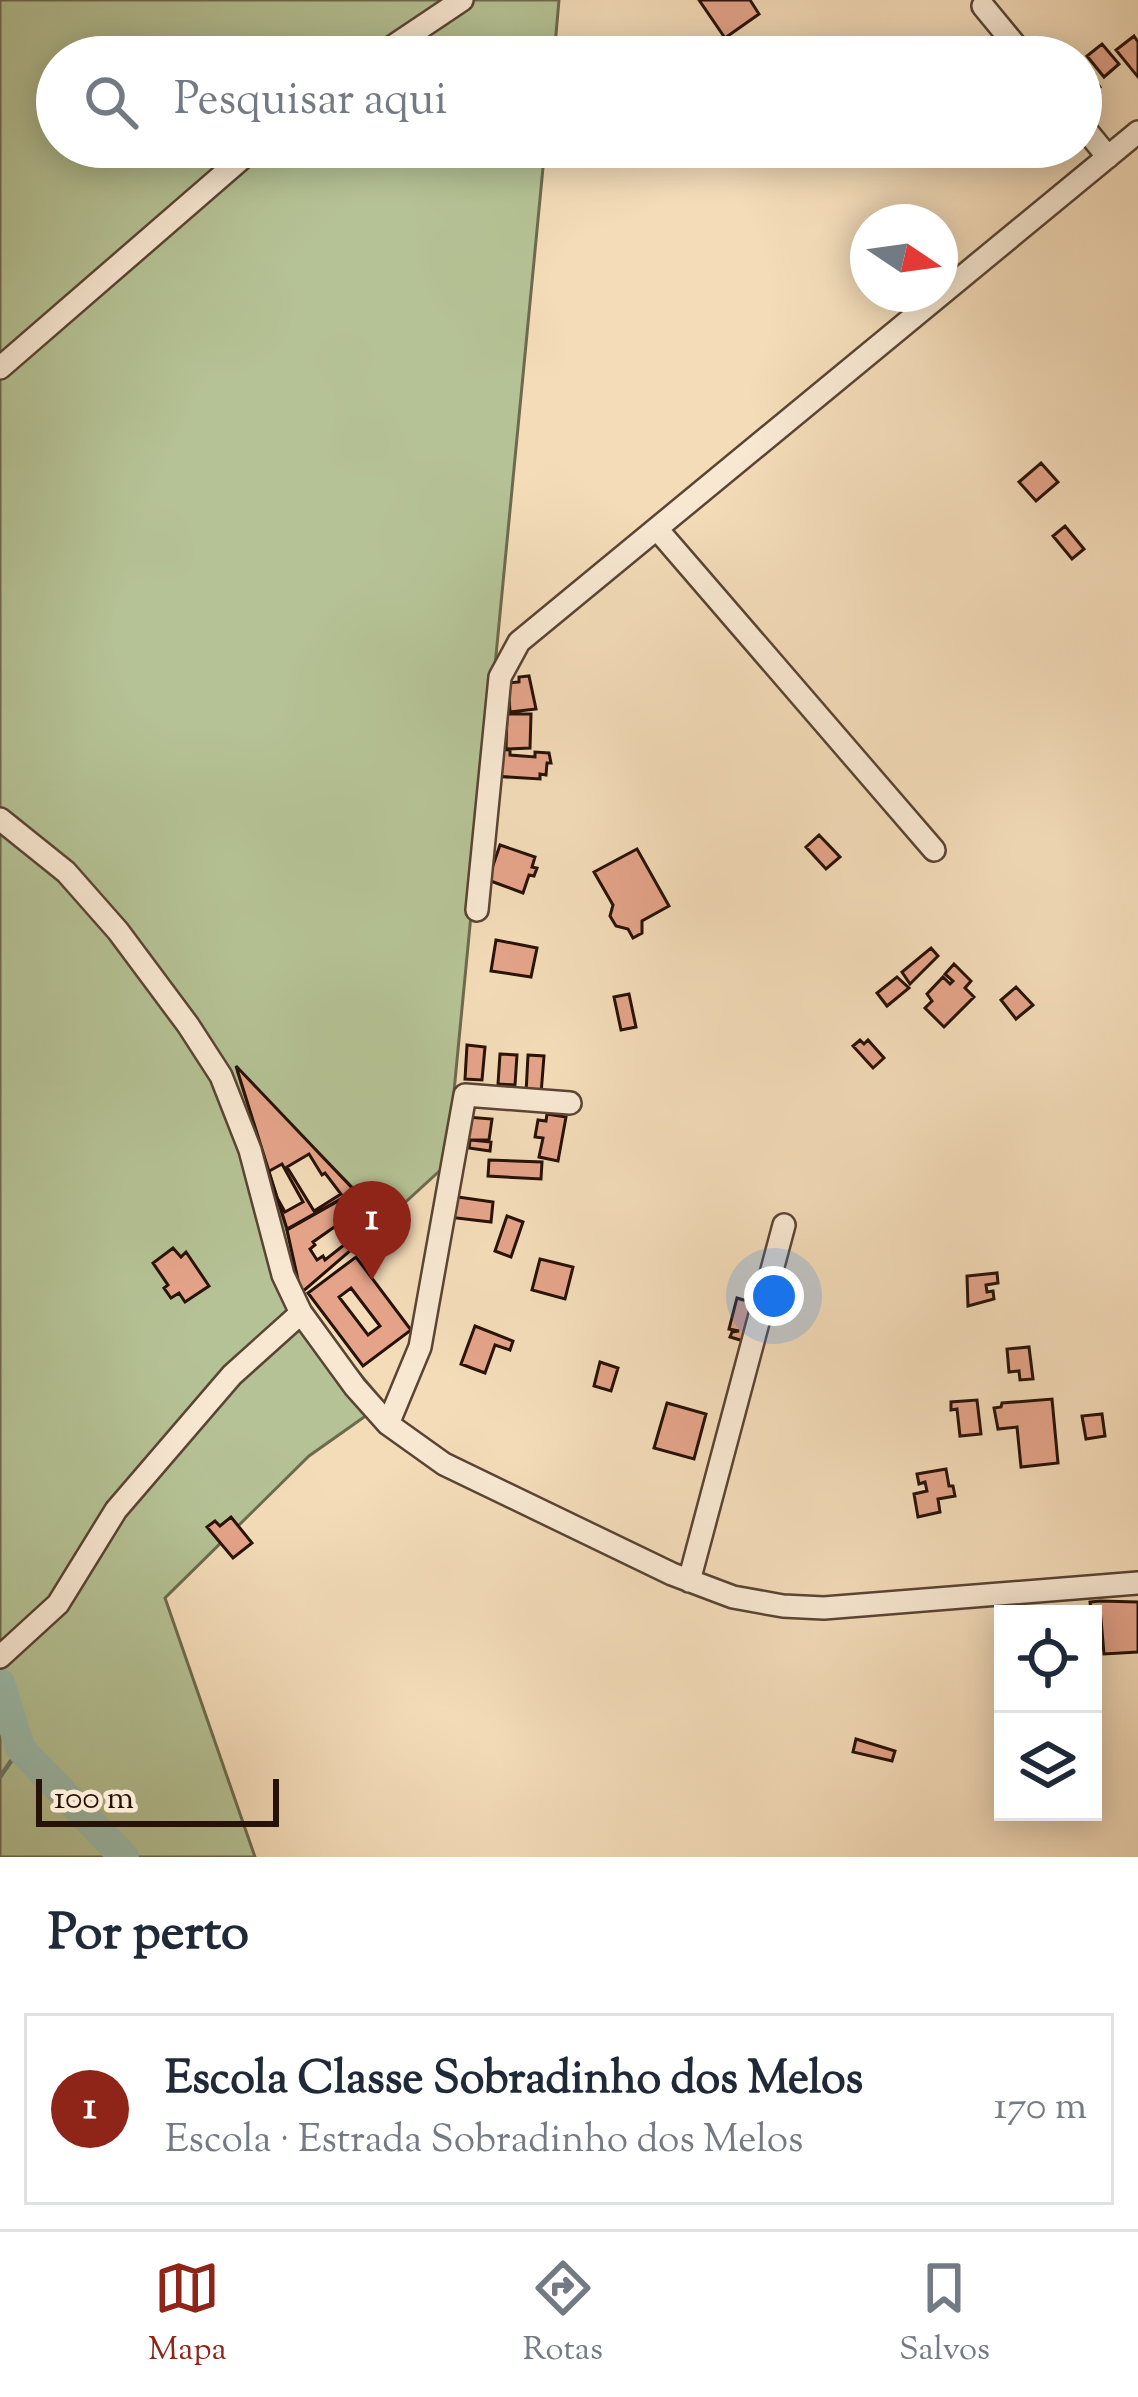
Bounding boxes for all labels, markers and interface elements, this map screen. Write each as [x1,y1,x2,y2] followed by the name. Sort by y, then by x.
[36,36,1102,168] search box
[78,69,144,135] icon: search
[174,70,447,135] text: Pesquisar aqui
[850,204,958,312] north arrow
[333,1181,411,1280] pin: 1
[744,1266,804,1326] your location
[994,1605,1102,1821] map controls
[994,1605,1102,1713] button: locate
[994,1713,1102,1821] button: layers
[36,1773,279,1826] scale bar
[54,1776,134,1824] text: 100 m
[48,1899,249,1972] text: Por perto
[165,2049,863,2114] text: Escola Classe Sobradinho dos Melos
[83,2081,97,2137] text: 1
[994,2081,1087,2137] text: 170 m
[165,2114,803,2170] text: Escola · Estrada Sobradinho dos Melos
[148,2255,227,2375] tab: Mapa
[523,2255,603,2375] tab: Rotas
[899,2255,990,2375] tab: Salvos

